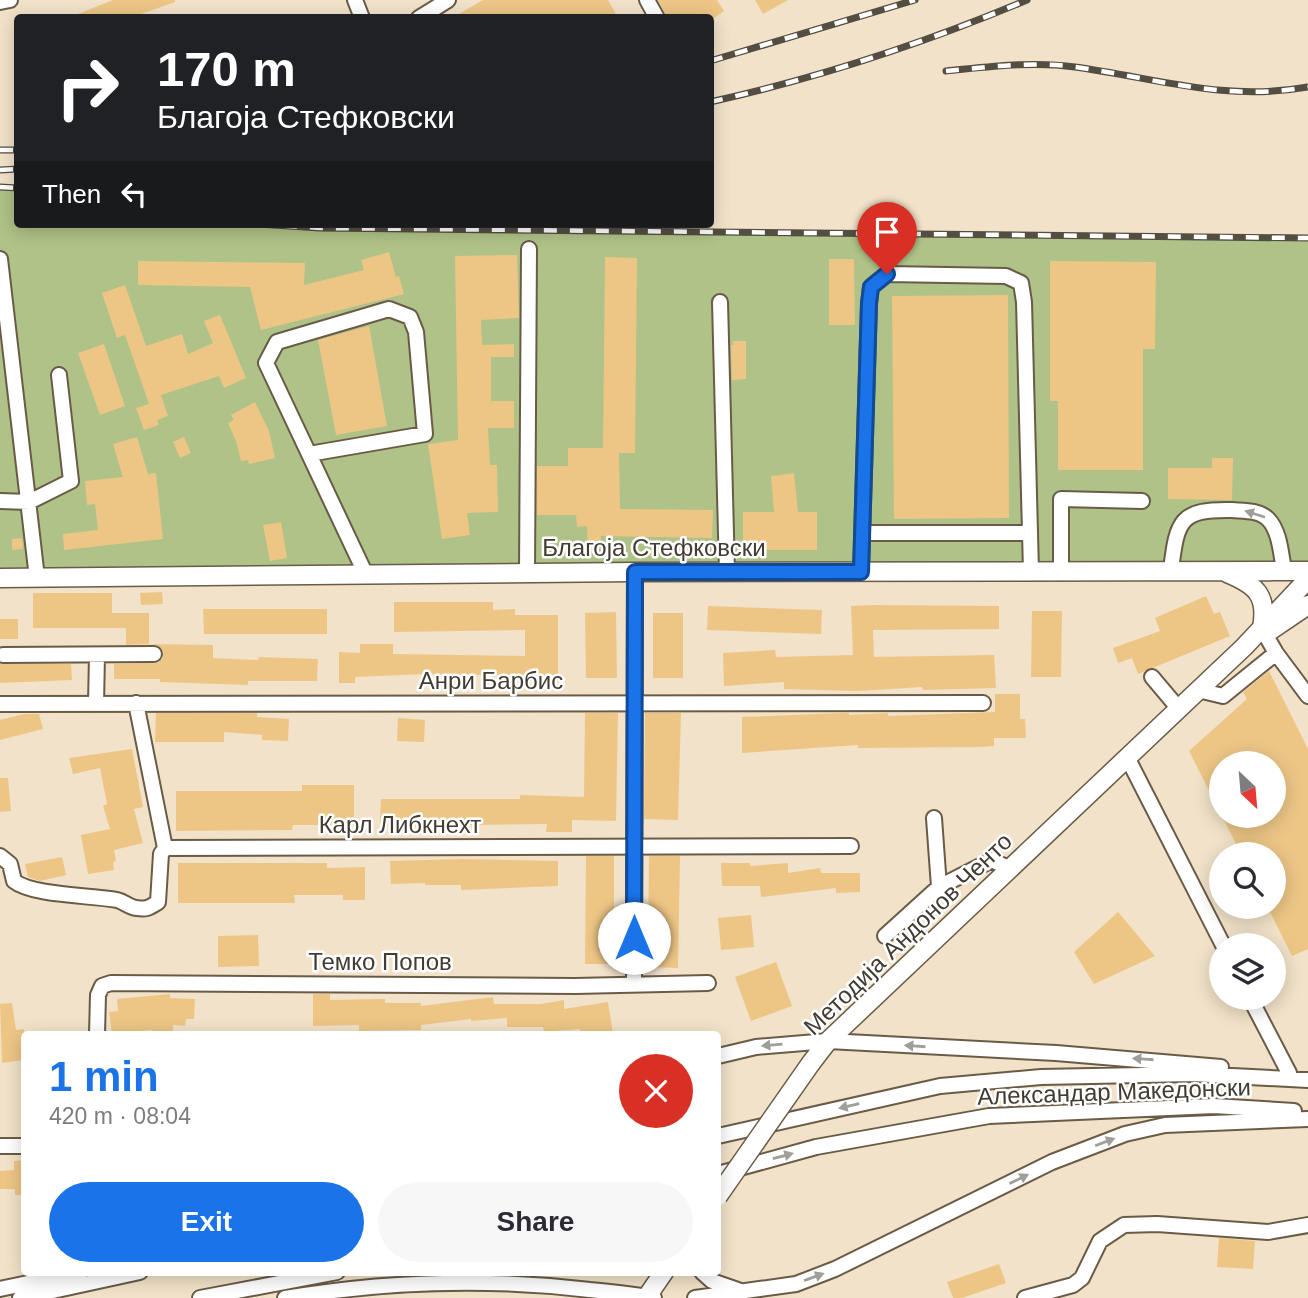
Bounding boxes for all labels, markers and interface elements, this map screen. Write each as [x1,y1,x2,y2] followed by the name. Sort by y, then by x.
[42,42,133,133] icon: right
[157,42,296,96] text: 170 m
[157,99,455,135] text: Благоја Стефковски
[115,175,153,213] icon: left
[42,179,101,209] text: Then
[857,202,917,274] pin
[868,213,906,251] icon: arrive
[1245,509,1266,519] one-way arrow
[542,534,766,561] street label: Благоја Стефковски
[419,667,563,694] street label: Анри Барбис
[1209,751,1286,828] north arrow
[1209,751,1286,1010] map controls
[319,811,481,838] street label: Карл Либкнехт
[798,827,1017,1040] street label: Методија Андонов Ченто
[1209,842,1286,919] button: search
[597,901,671,975] position arrow
[1209,933,1286,1010] button: layers
[308,948,452,975] street label: Темко Попов
[761,1040,783,1051] one-way arrow
[904,1041,926,1052] one-way arrow
[49,1053,159,1100] text: 1 min
[1131,1053,1153,1064] one-way arrow
[619,1054,693,1128] button: close
[977,1073,1251,1110] street label: Александар Македонски
[838,1101,860,1112] one-way arrow
[49,1103,191,1129] text: 420 m · 08:04
[1095,1136,1116,1147] one-way arrow
[773,1150,795,1161] one-way arrow
[1009,1173,1029,1184] one-way arrow
[49,1182,364,1262] button: Exit
[378,1182,693,1262] button: Share
[803,1271,824,1282] one-way arrow

